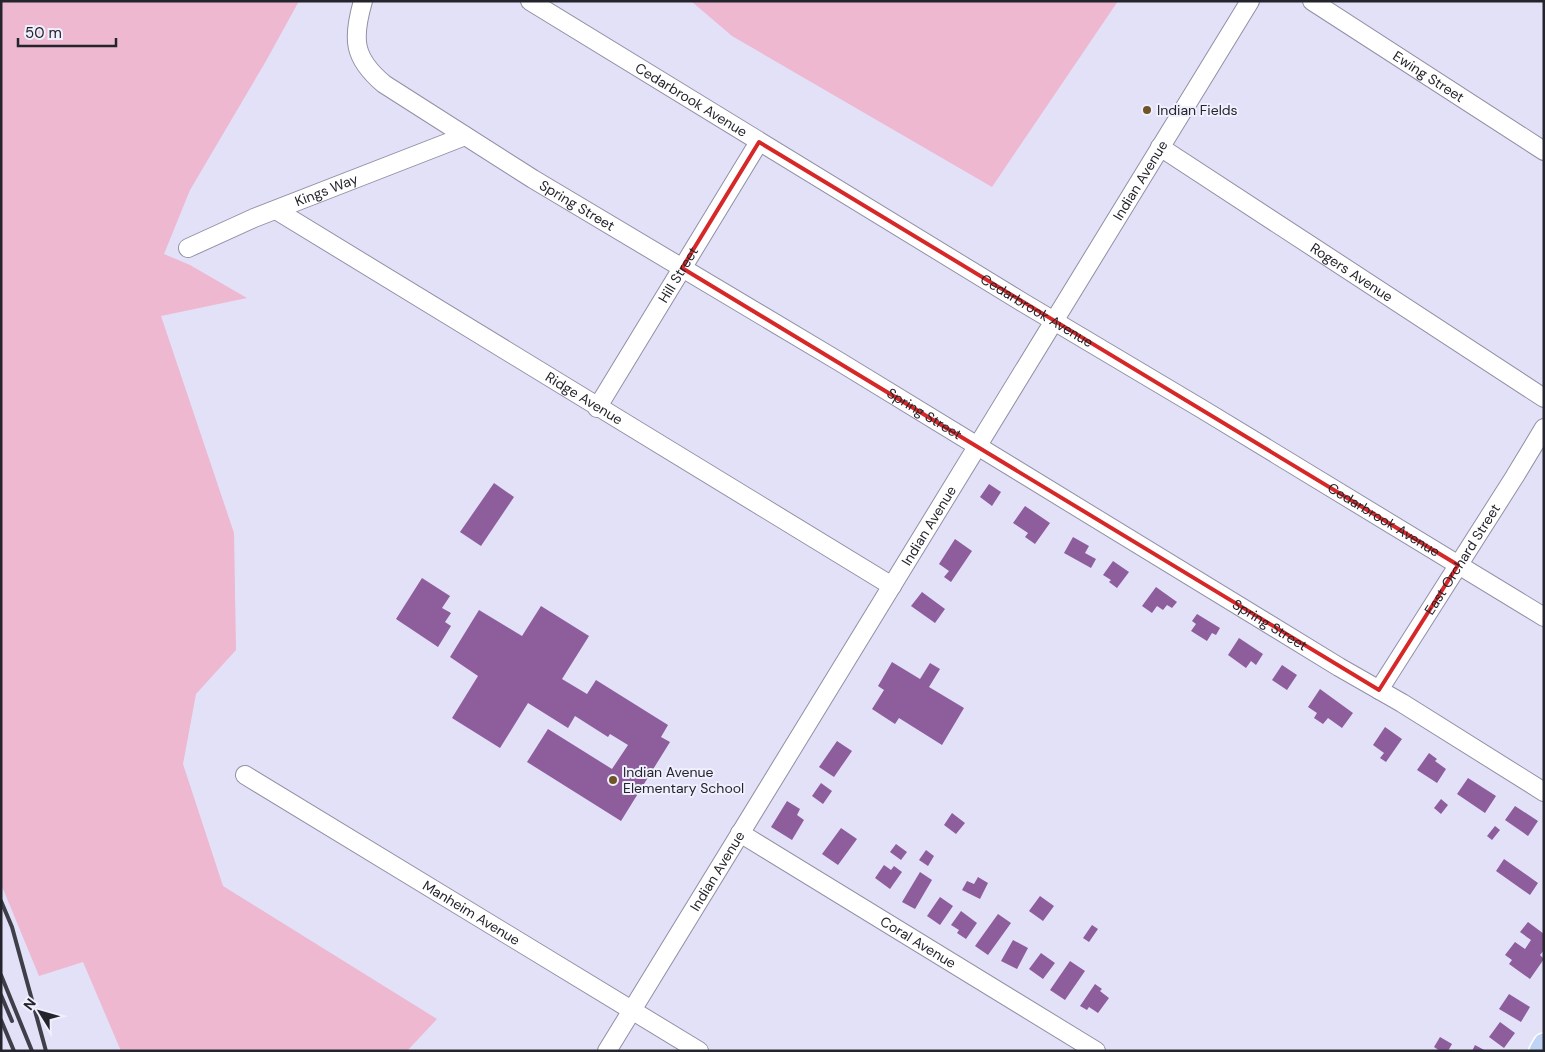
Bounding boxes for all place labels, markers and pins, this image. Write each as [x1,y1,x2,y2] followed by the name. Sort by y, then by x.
[1157,101,1238,119] place label: Indian Fields
[1141,104,1153,116] marker: Indian Fields
[623,763,744,797] place label: Indian Avenue Elementary School
[607,774,619,786] marker: Indian Avenue Elementary School

